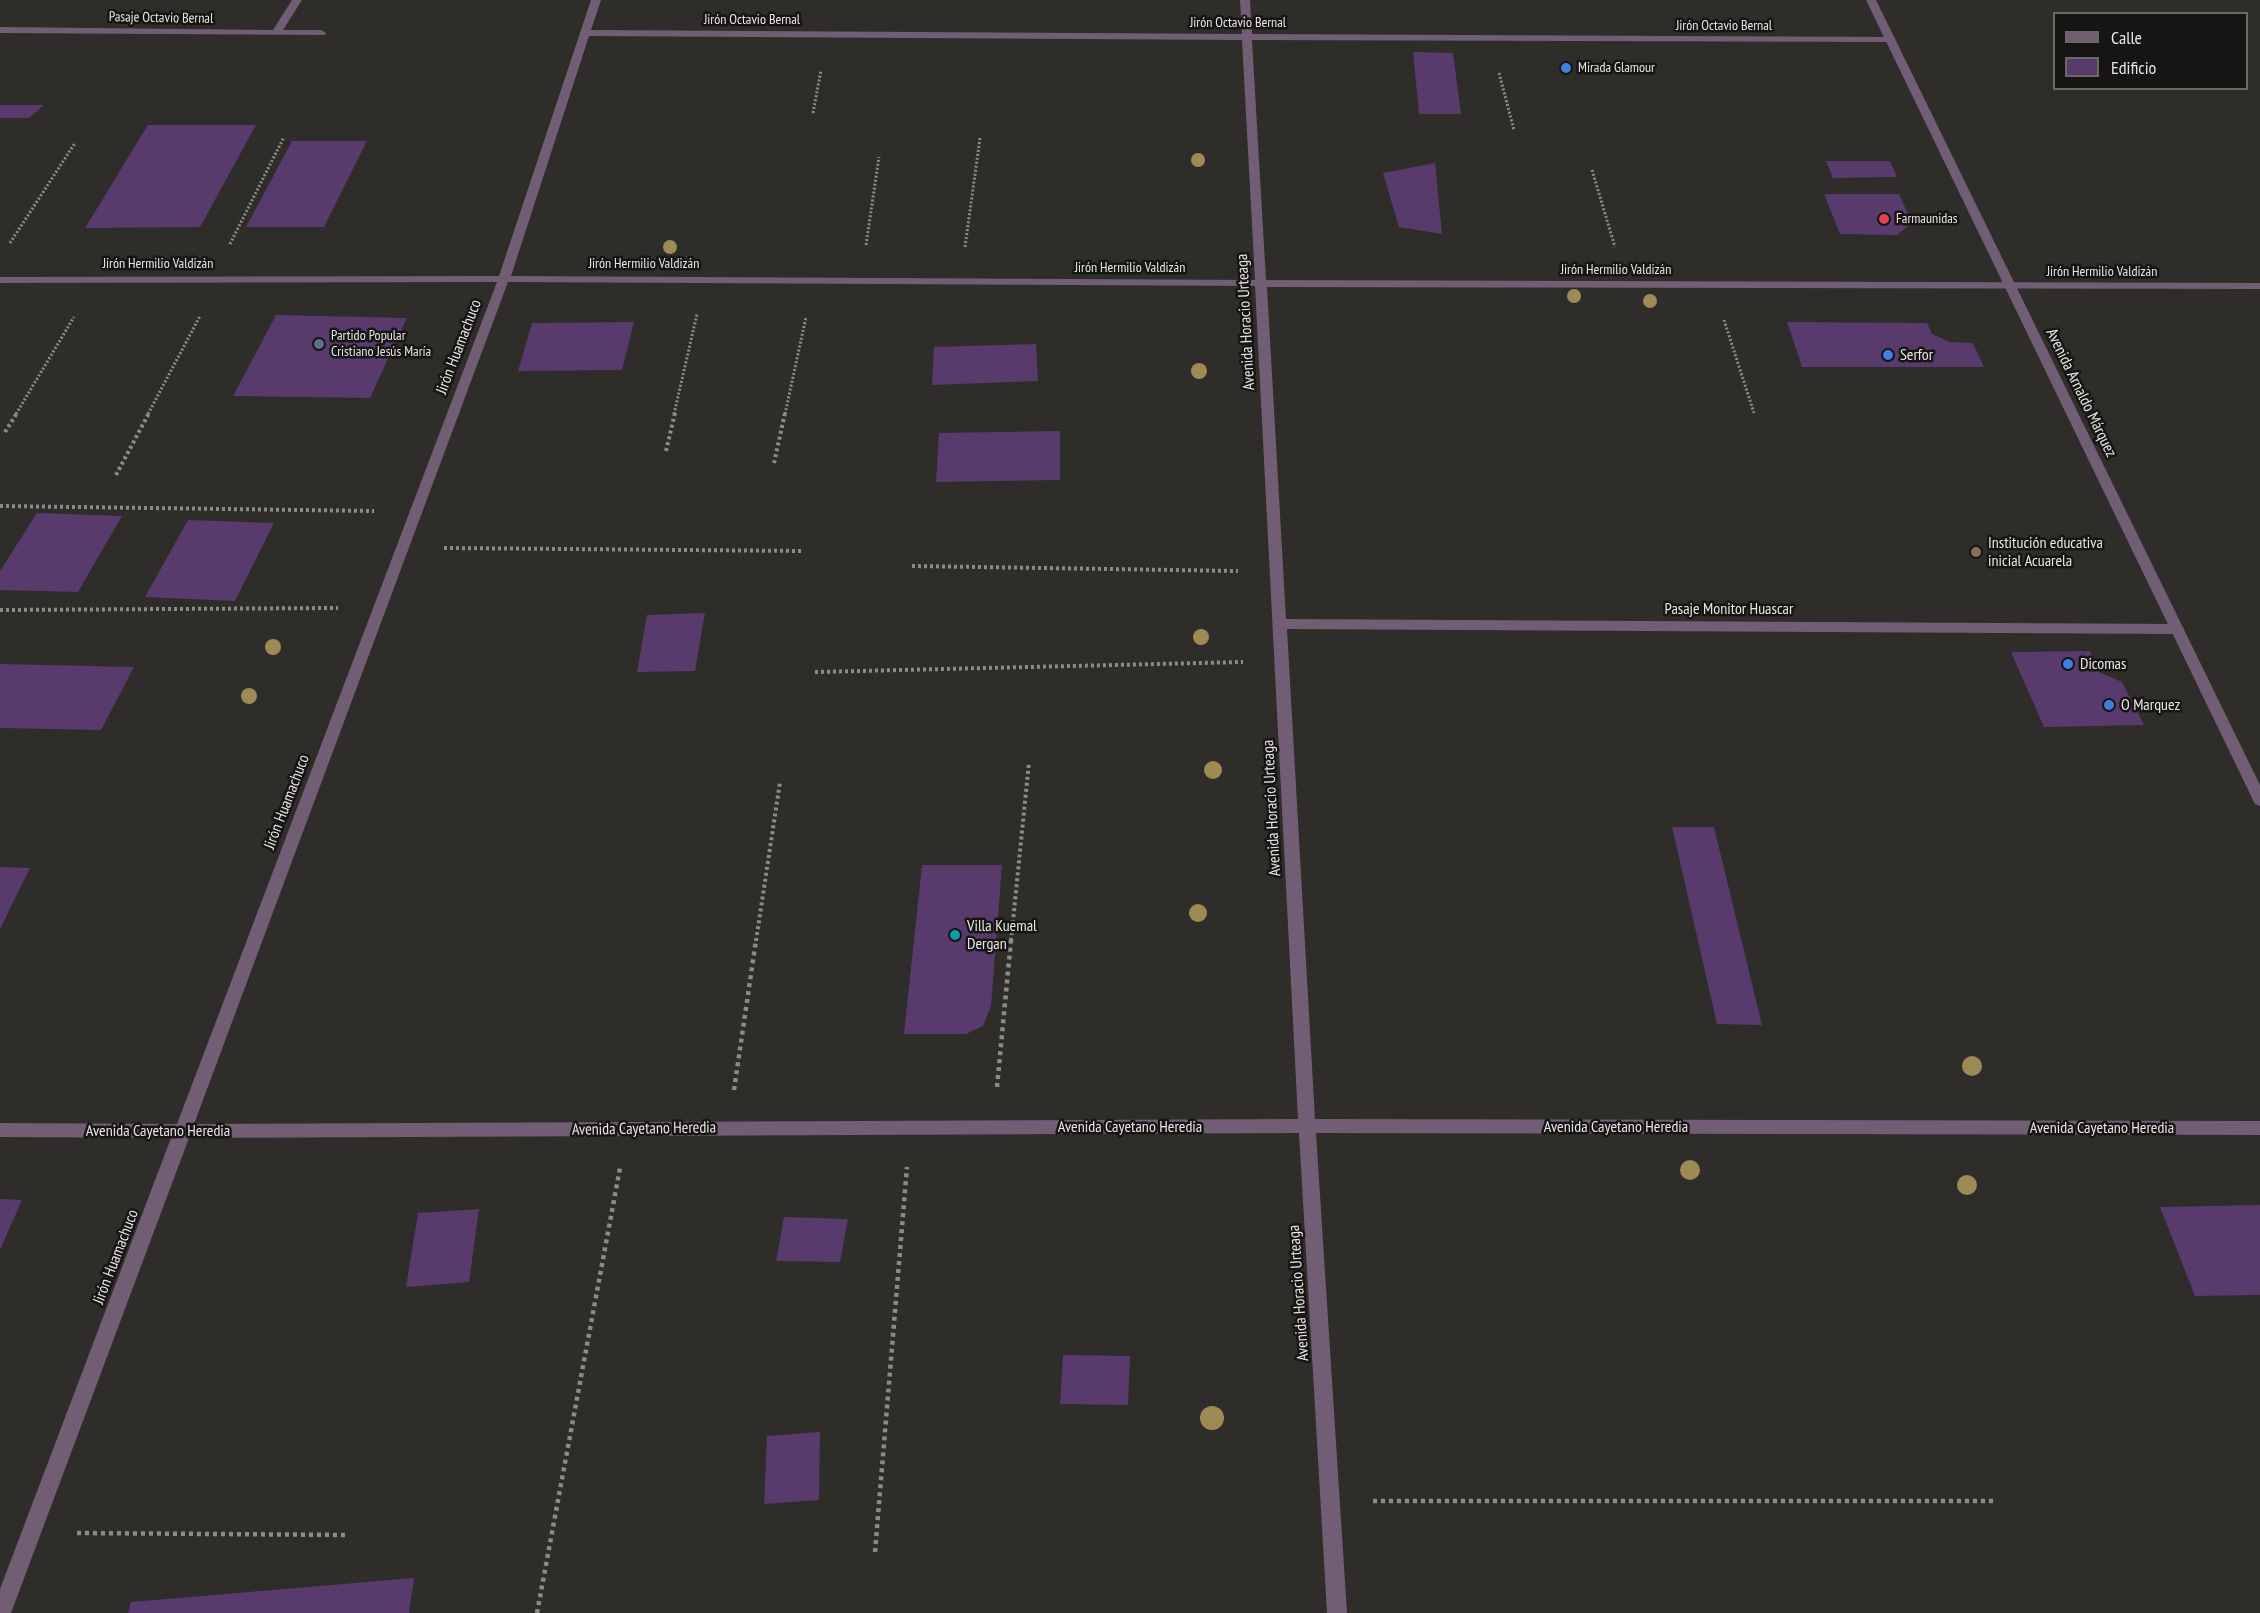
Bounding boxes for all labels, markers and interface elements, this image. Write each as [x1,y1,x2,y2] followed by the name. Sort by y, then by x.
[109,9,213,27] street label: Pasaje Octavio Bernal
[704,12,800,28] street label: Jirón Octavio Bernal
[2053,12,2248,90] legend
[1190,15,1286,31] street label: Jirón Octavio Bernal
[1676,18,1772,34] street label: Jirón Octavio Bernal
[2111,26,2142,49] text: Calle
[2111,56,2156,79] text: Edificio
[1578,60,1655,76] place label: Mirada Glamour
[1559,61,1573,75] marker: Mirada Glamour
[1896,211,1958,227] place label: Farmaunidas
[1877,212,1891,226] marker: Farmaunidas
[1233,253,1259,391] street label: Avenida Horacio Urteaga
[103,256,213,272] street label: Jirón Hermilio Valdizán
[589,256,699,272] street label: Jirón Hermilio Valdizán
[1075,260,1185,276] street label: Jirón Hermilio Valdizán
[1561,262,1671,278] street label: Jirón Hermilio Valdizán
[2047,264,2157,280] street label: Jirón Hermilio Valdizán
[432,297,486,397] street label: Jirón Huamachuco
[2042,326,2120,460] street label: Avenida Arnaldo Márquez
[331,328,431,360] place label: Partido Popular Cristiano Jesús María
[312,337,326,351] marker: Partido Popular Cristiano Jesús María
[1900,345,1933,365] place label: Serfor
[1881,348,1895,362] marker: Serfor
[1988,533,2103,571] place label: Institución educativa inicial Acuarela
[1969,545,1983,559] marker: Institución educativa inicial Acuarela
[1665,599,1793,619] street label: Pasaje Monitor Huascar
[2080,654,2126,674] place label: Dicomas
[2061,657,2075,671] marker: Dicomas
[2121,695,2180,715] place label: O Marquez
[2102,698,2116,712] marker: O Marquez
[1259,739,1285,877] street label: Avenida Horacio Urteaga
[260,752,314,852] street label: Jirón Huamachuco
[967,916,1037,954] place label: Villa Kuemal Dergan
[948,928,962,942] marker: Villa Kuemal Dergan
[1058,1117,1202,1137] street label: Avenida Cayetano Heredia
[1544,1117,1688,1137] street label: Avenida Cayetano Heredia
[572,1118,716,1140] street label: Avenida Cayetano Heredia
[2030,1118,2174,1138] street label: Avenida Cayetano Heredia
[86,1121,230,1141] street label: Avenida Cayetano Heredia
[89,1207,143,1307] street label: Jirón Huamachuco
[1285,1224,1313,1362] street label: Avenida Horacio Urteaga

